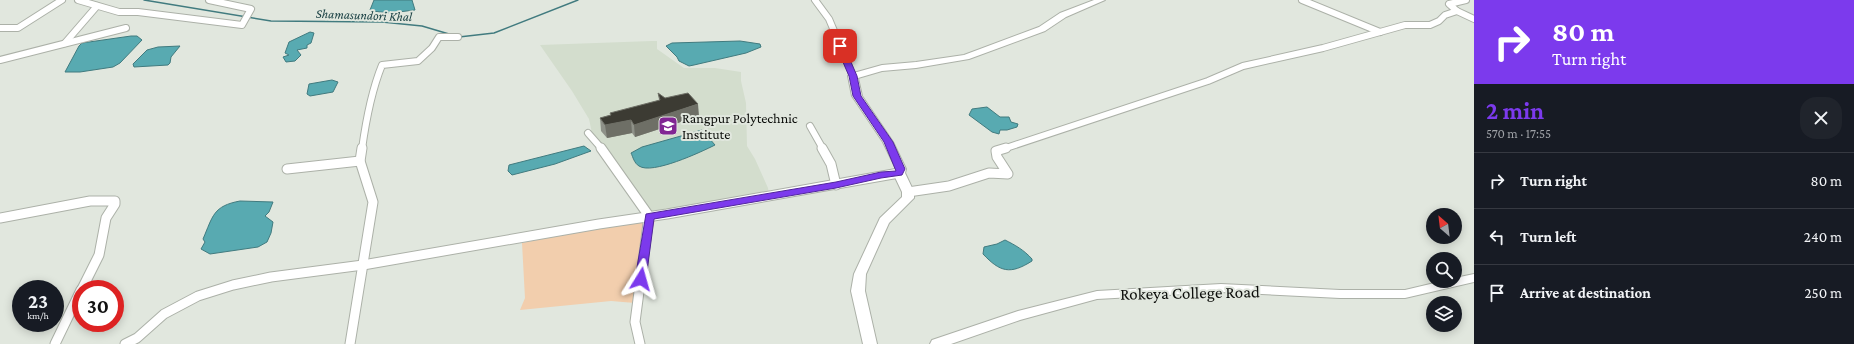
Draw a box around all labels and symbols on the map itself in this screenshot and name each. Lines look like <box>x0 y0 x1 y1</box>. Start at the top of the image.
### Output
water label: Shamasundori Khal <box>316 6 413 24</box>
pin <box>823 29 857 63</box>
place label: Rangpur Polytechnic Institute <box>682 110 798 142</box>
school or university icon: Rangpur Polytechnic Institute <box>657 115 679 137</box>
north arrow <box>1426 208 1462 244</box>
position arrow <box>620 258 662 300</box>
speed limit sign: 30 <box>72 280 124 332</box>
street label: Rokeya College Road <box>1120 282 1260 304</box>

